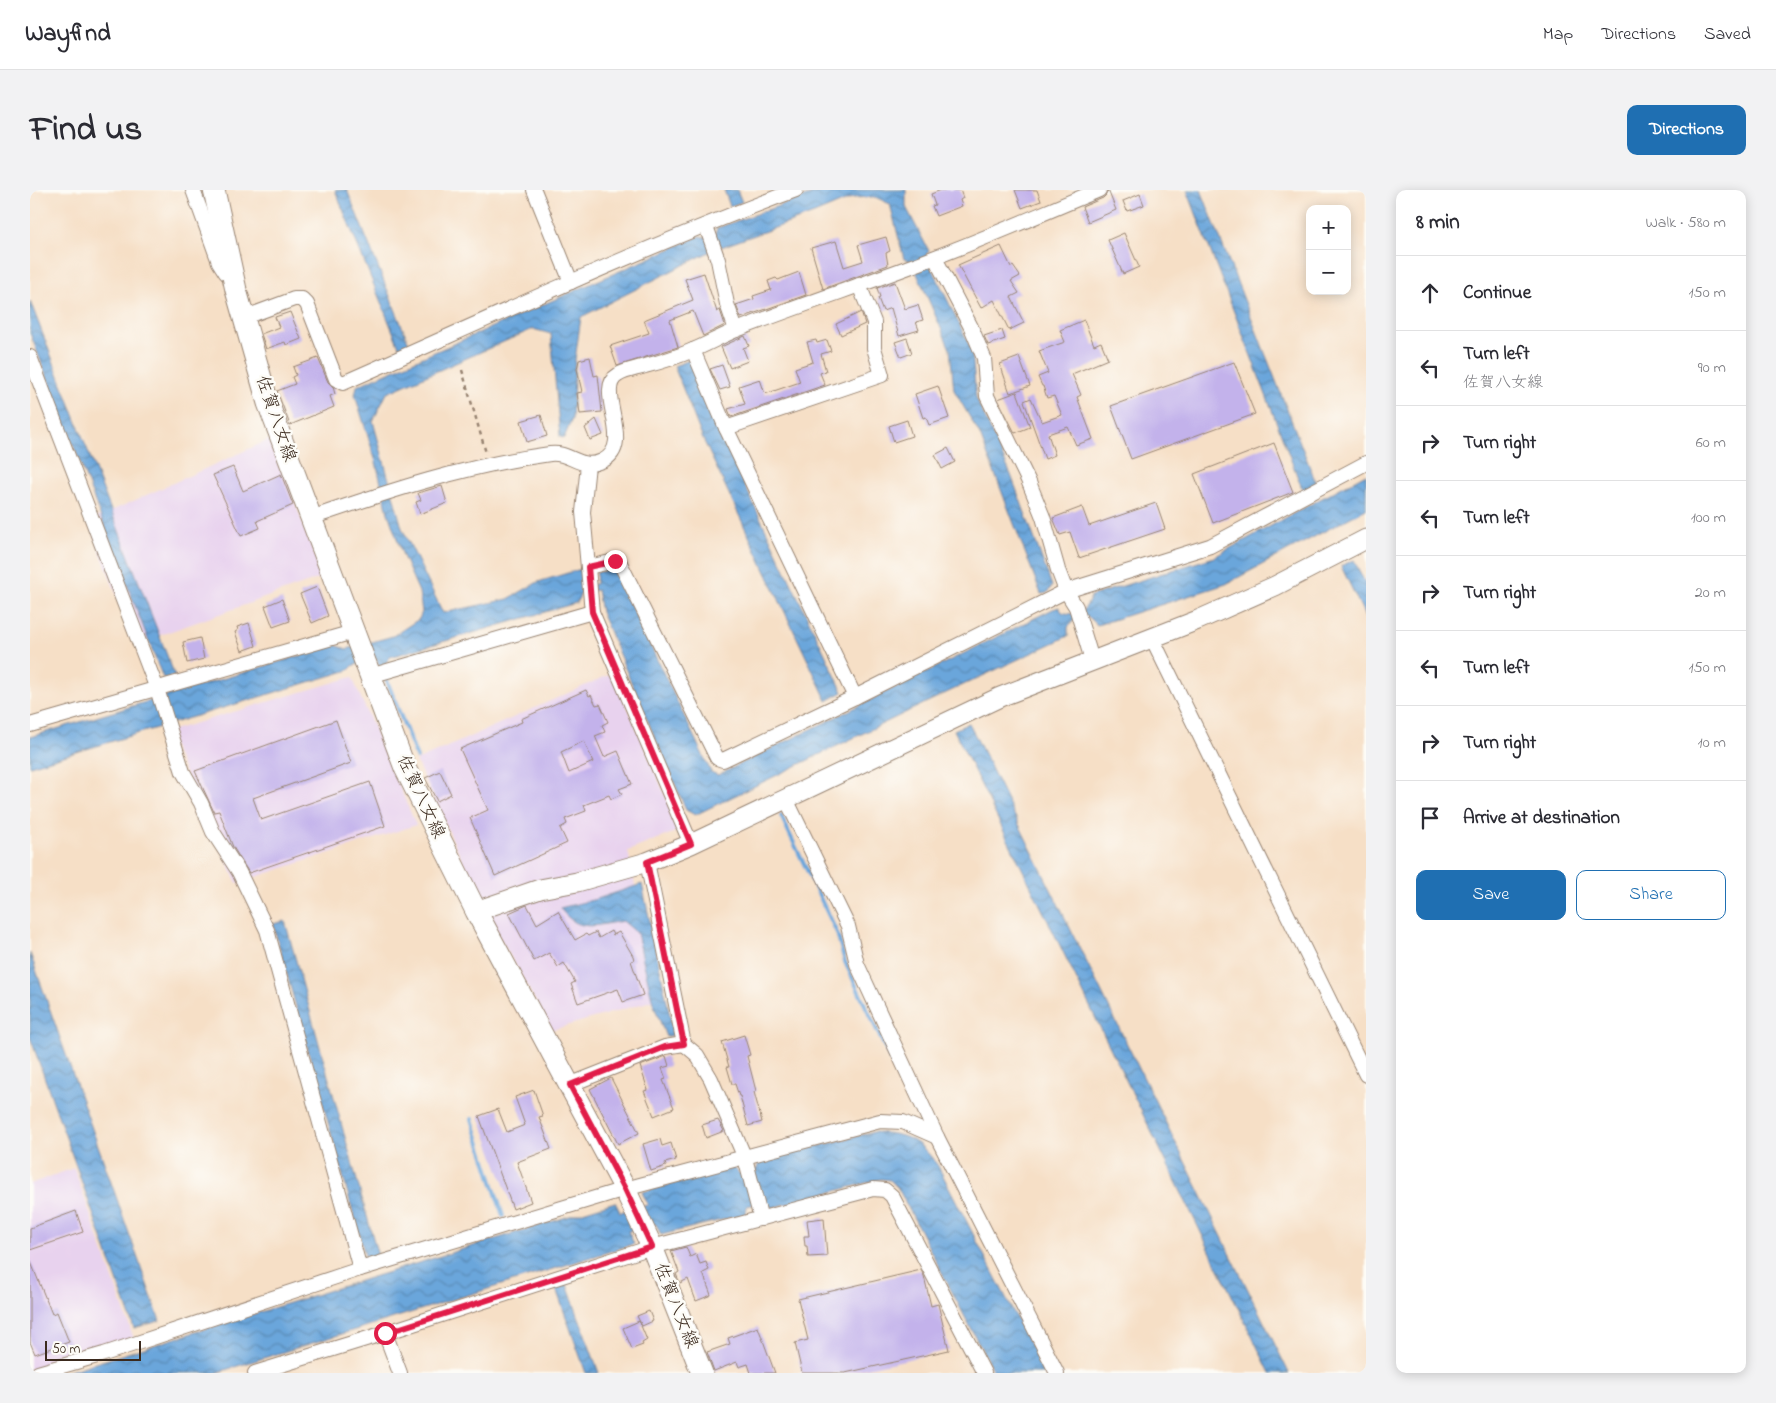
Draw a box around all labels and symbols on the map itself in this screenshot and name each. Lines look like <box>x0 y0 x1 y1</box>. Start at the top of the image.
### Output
street label: 佐賀八女線 <box>248 372 302 466</box>
route end <box>604 550 627 573</box>
street label: 佐賀八女線 <box>389 751 451 843</box>
street label: 佐賀八女線 <box>646 1259 704 1353</box>
route start <box>374 1322 397 1345</box>
scale bar <box>45 1338 141 1361</box>

